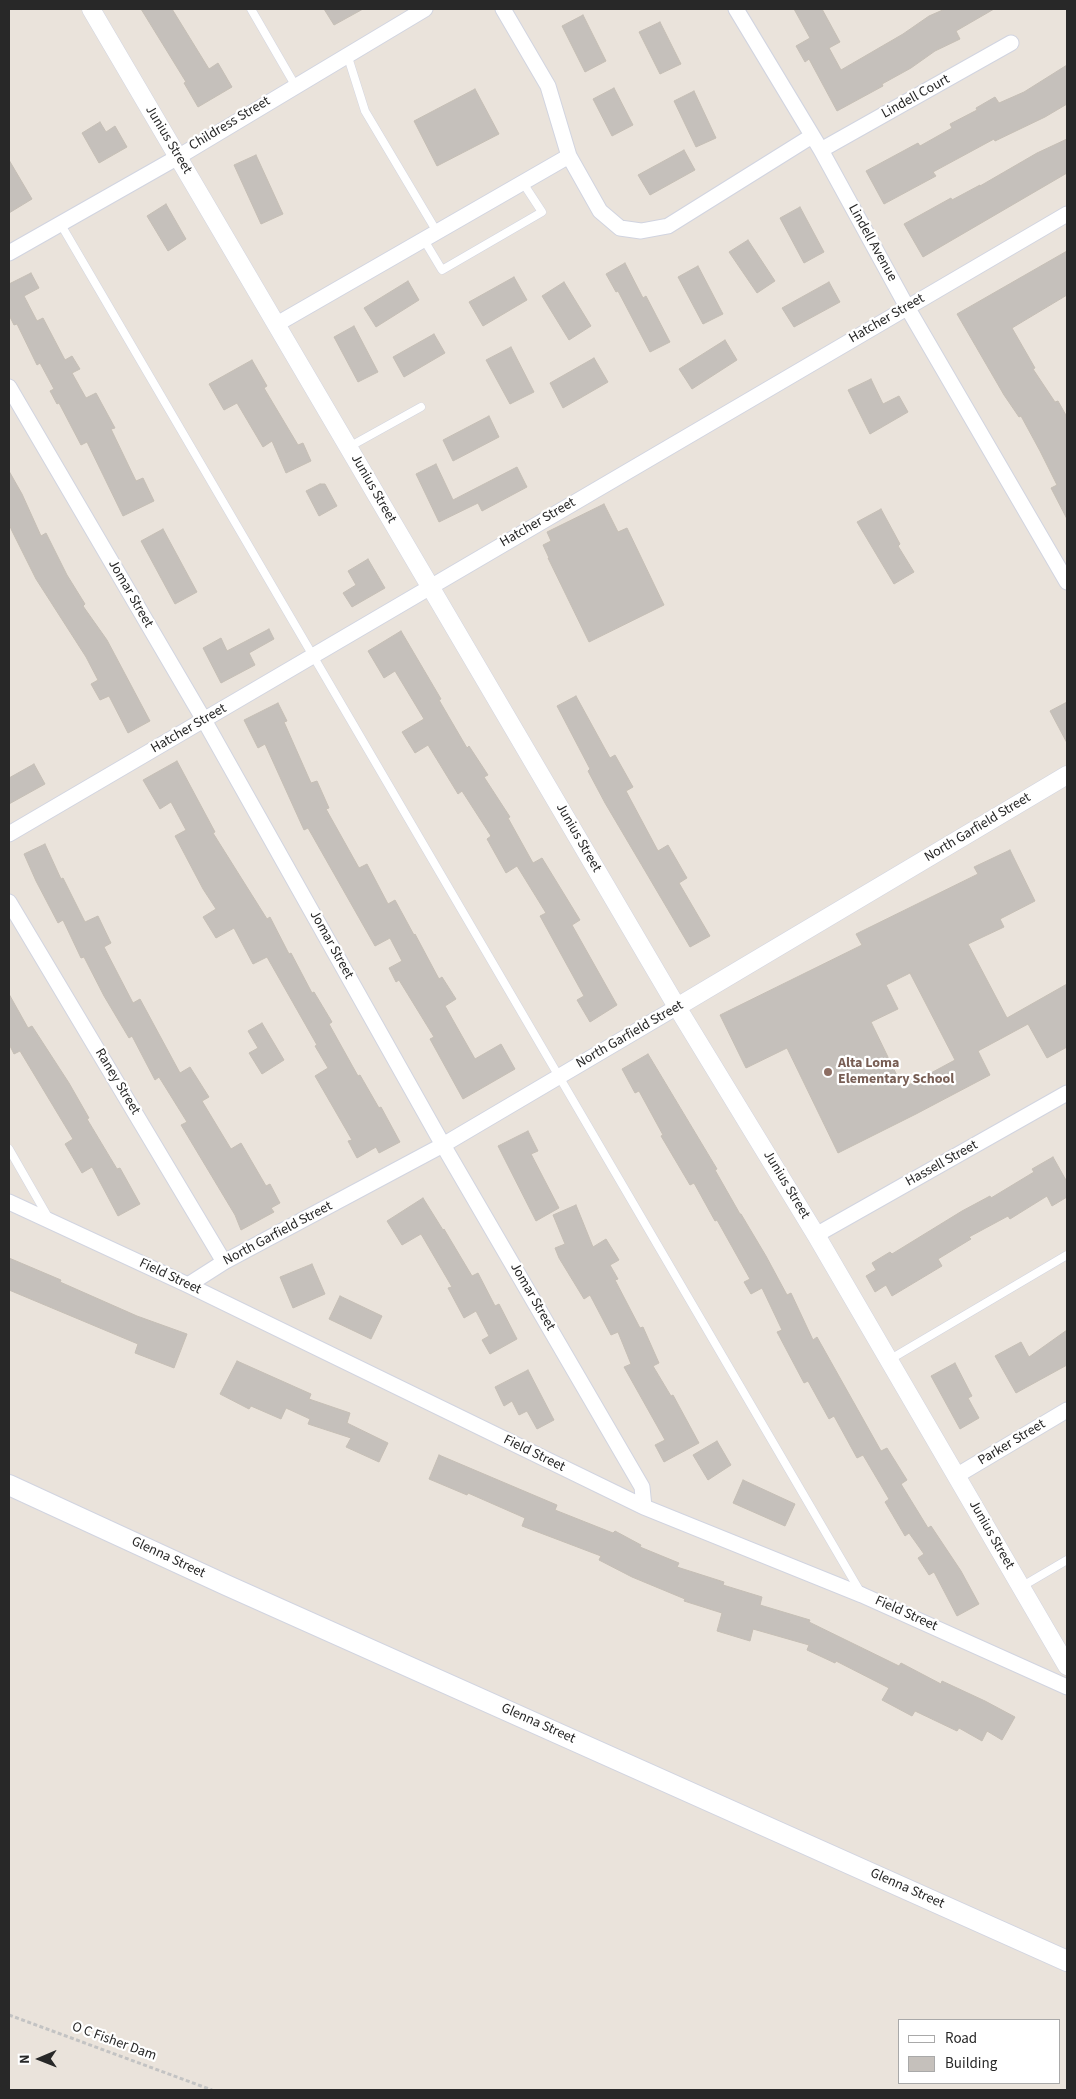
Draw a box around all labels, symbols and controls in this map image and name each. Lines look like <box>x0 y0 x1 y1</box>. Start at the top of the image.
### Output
street label: Lindell Court <box>879 71 953 123</box>
street label: Childress Street <box>186 93 274 155</box>
street label: Junius Street <box>141 103 195 177</box>
street label: Lindell Avenue <box>844 201 900 285</box>
street label: Hatcher Street <box>846 291 928 347</box>
street label: Junius Street <box>347 452 399 526</box>
street label: Hatcher Street <box>497 495 579 551</box>
street label: Jomar Street <box>104 557 156 631</box>
street label: Hatcher Street <box>148 701 230 757</box>
street label: North Garfield Street <box>922 790 1034 866</box>
street label: Junius Street <box>552 801 604 875</box>
street label: Jomar Street <box>305 908 357 982</box>
street label: North Garfield Street <box>573 998 687 1072</box>
street label: Raney Street <box>91 1046 143 1118</box>
place label: Alta Loma Elementary School <box>838 1056 954 1088</box>
marker: Alta Loma Elementary School <box>822 1066 834 1078</box>
street label: Hassell Street <box>903 1137 981 1191</box>
street label: Junius Street <box>759 1148 813 1222</box>
street label: North Garfield Street <box>221 1198 335 1270</box>
street label: Field Street <box>136 1255 204 1299</box>
street label: Jomar Street <box>506 1260 558 1334</box>
street label: Parker Street <box>975 1416 1049 1470</box>
street label: Field Street <box>500 1432 568 1476</box>
street label: Junius Street <box>965 1498 1017 1572</box>
street label: Glenna Street <box>128 1534 208 1582</box>
street label: Field Street <box>872 1593 940 1635</box>
street label: Glenna Street <box>498 1700 578 1748</box>
street label: Glenna Street <box>867 1865 947 1913</box>
street label: O C Fisher Dam <box>69 2019 159 2065</box>
legend <box>898 2019 1061 2084</box>
text: Road <box>945 2028 977 2049</box>
north arrow <box>15 2034 65 2084</box>
text: Building <box>945 2053 997 2074</box>
text: N <box>15 2054 35 2064</box>

